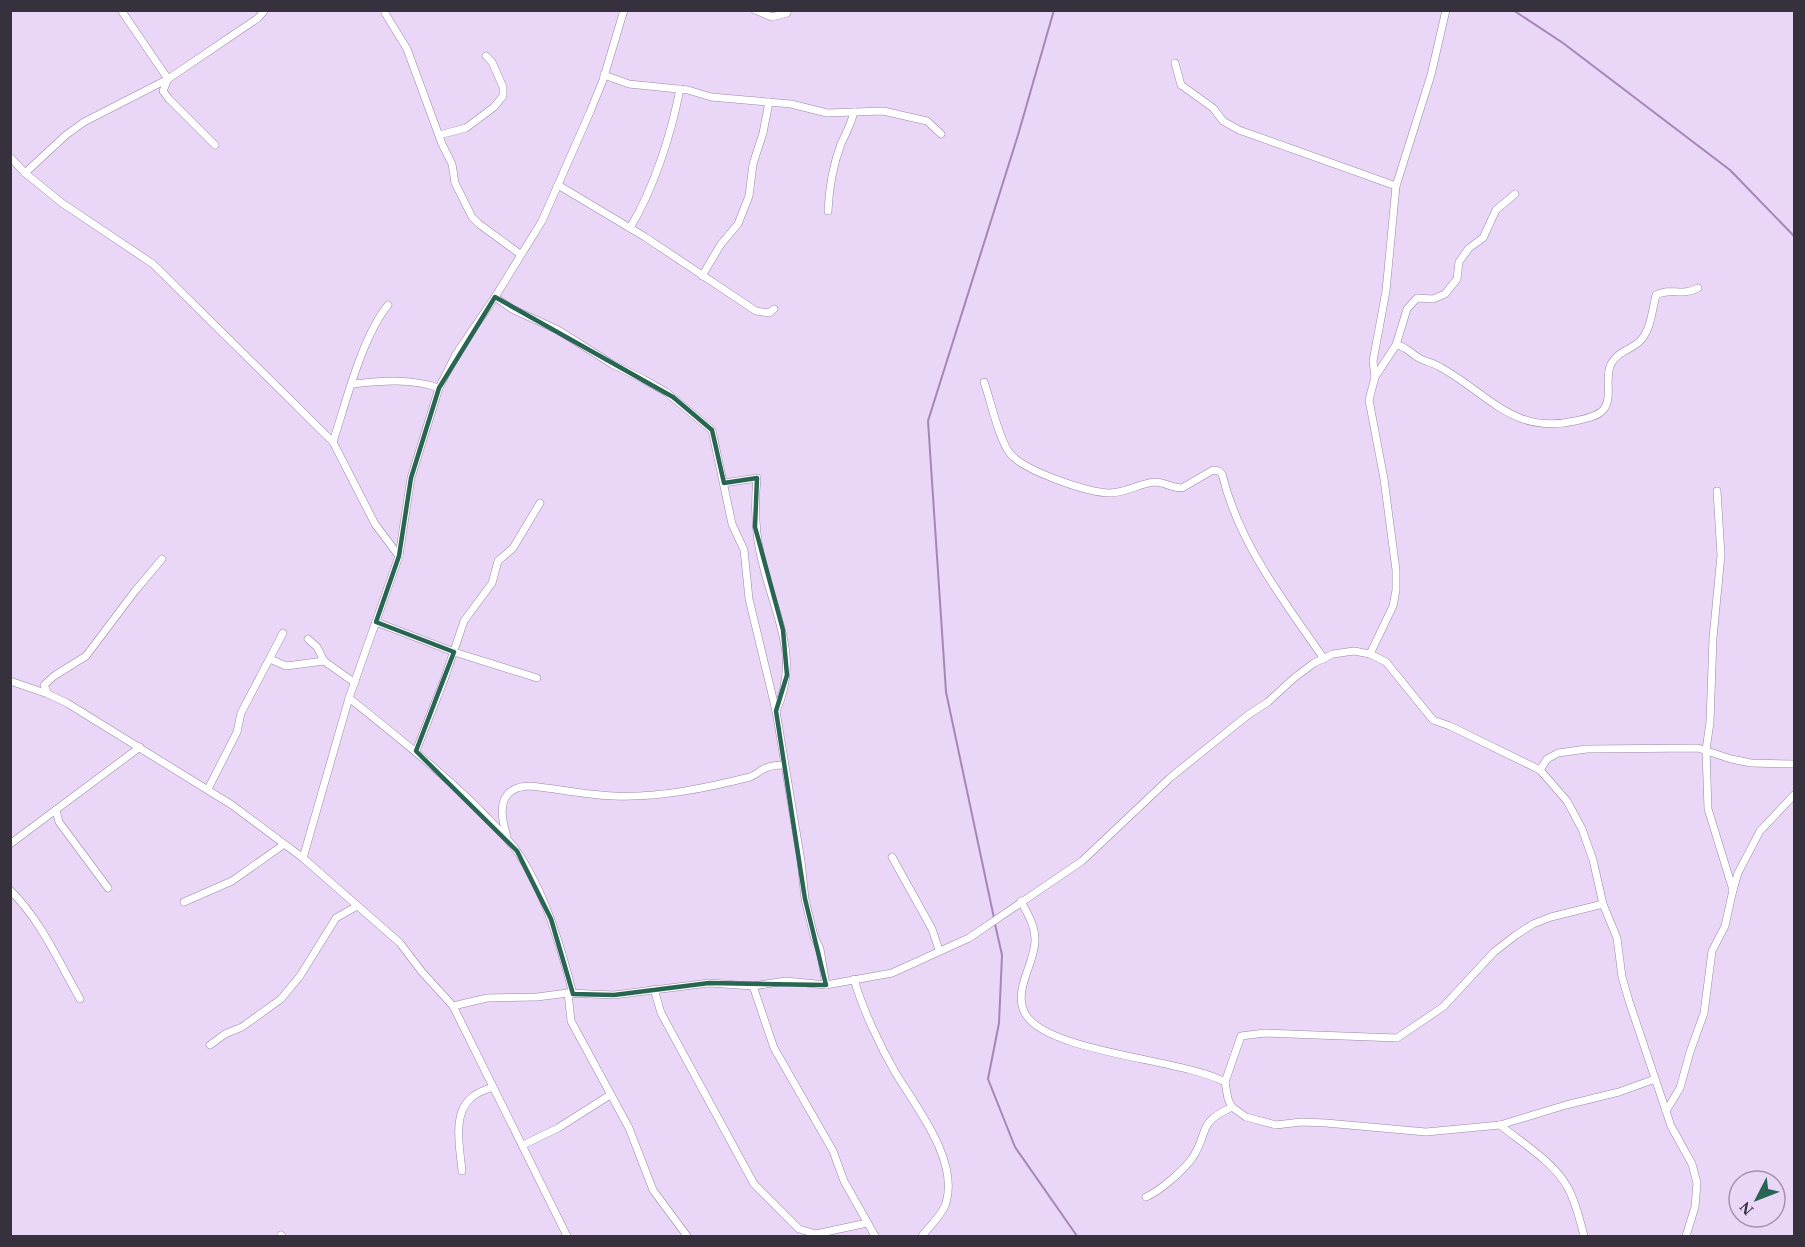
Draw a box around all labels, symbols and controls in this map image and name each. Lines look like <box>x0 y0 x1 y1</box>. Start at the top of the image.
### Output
north arrow <box>1727 1169 1787 1229</box>
text: N <box>1736 1198 1756 1219</box>

